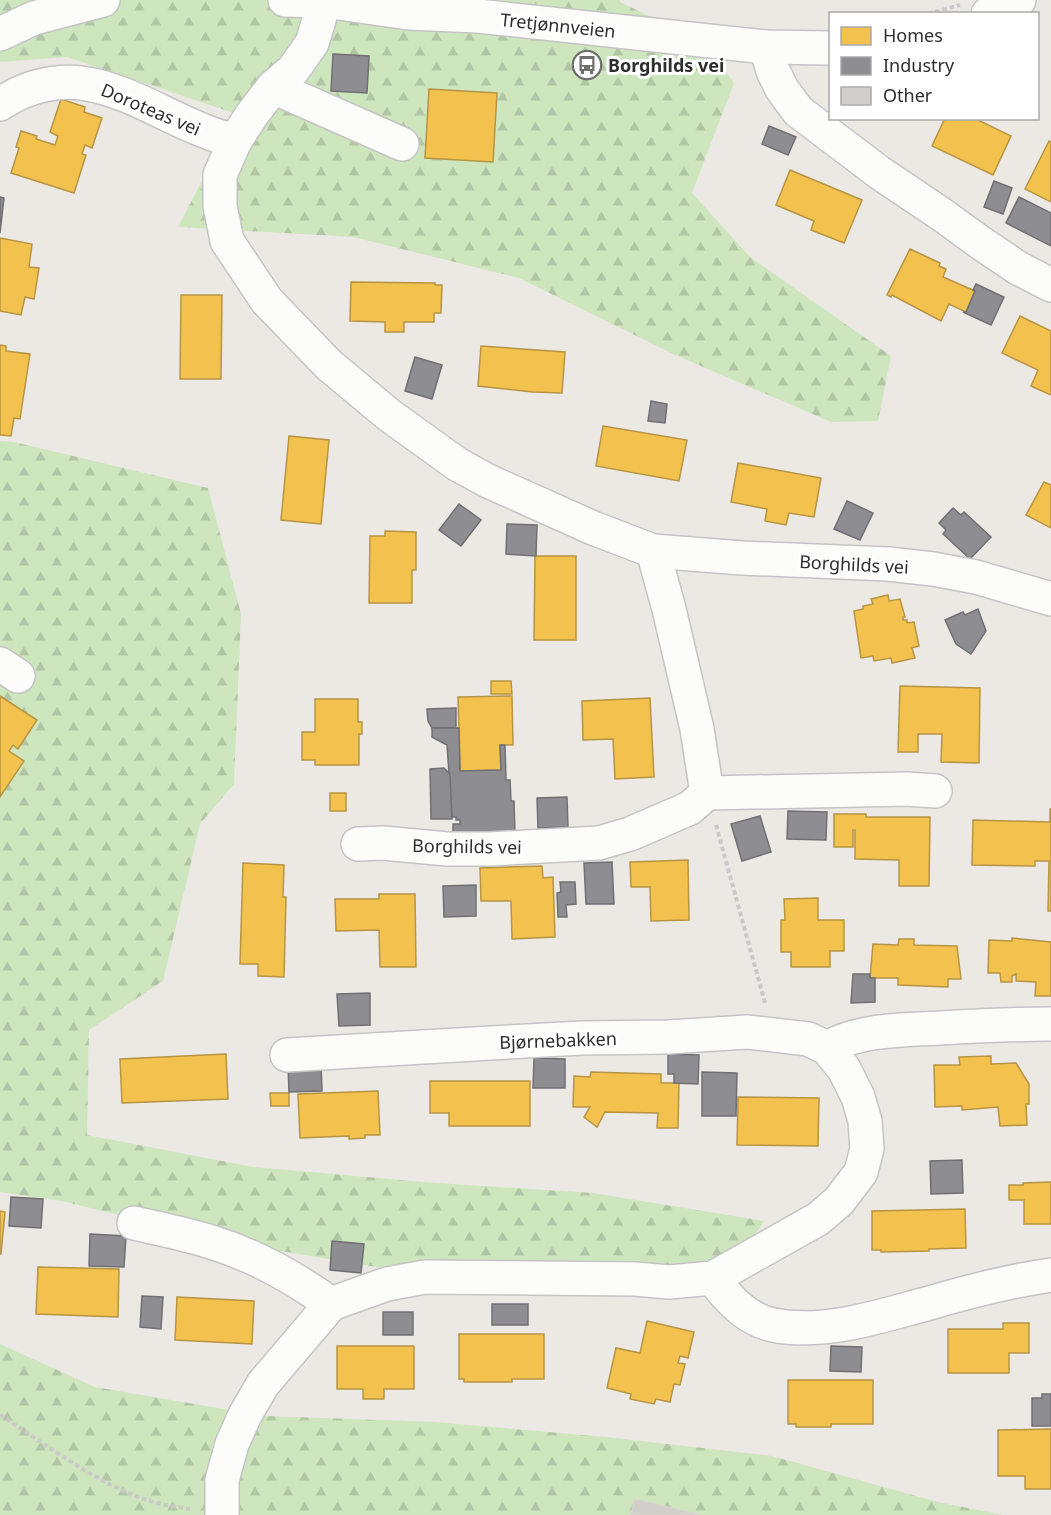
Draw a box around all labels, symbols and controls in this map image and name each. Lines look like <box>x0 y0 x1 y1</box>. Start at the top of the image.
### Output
street label: Tretjønnveien <box>499 7 617 43</box>
legend <box>829 12 1039 120</box>
text: Homes <box>883 23 943 47</box>
bus stop icon: Borghilds vei <box>571 49 603 81</box>
place label: Borghilds vei <box>608 53 724 77</box>
text: Industry <box>883 53 955 77</box>
street label: Doroteas vei <box>98 77 204 141</box>
text: Other <box>883 83 933 107</box>
street label: Borghilds vei <box>799 549 909 579</box>
street label: Borghilds vei <box>412 833 522 859</box>
street label: Bjørnebakken <box>499 1026 617 1054</box>

